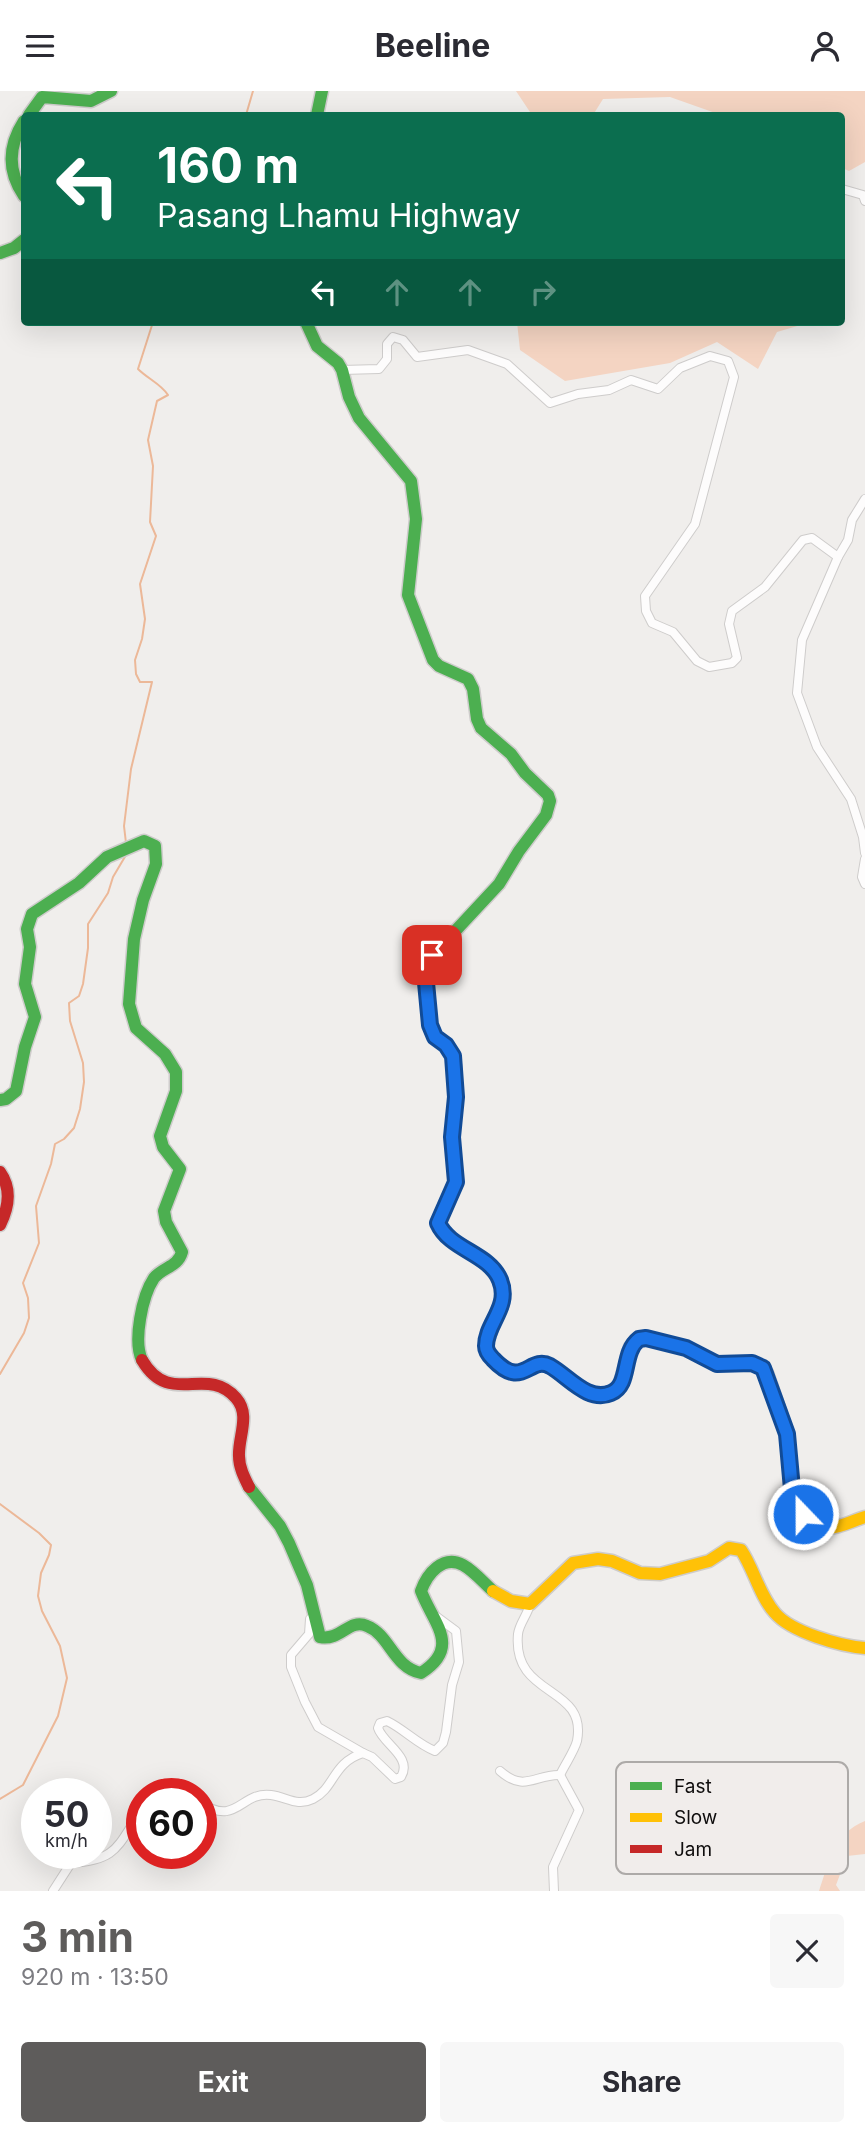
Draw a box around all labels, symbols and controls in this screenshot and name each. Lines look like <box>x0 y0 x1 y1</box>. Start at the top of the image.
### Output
text: Beeline <box>375 26 490 65</box>
icon: menu <box>21 27 59 65</box>
icon: person <box>806 27 844 65</box>
text: 160 m <box>157 136 299 195</box>
icon: left <box>42 140 133 231</box>
text: Pasang Lhamu Highway <box>157 196 520 235</box>
icon: left <box>305 273 343 311</box>
icon: ahead <box>378 273 416 311</box>
icon: ahead <box>451 273 489 311</box>
icon: right <box>524 273 562 311</box>
pin <box>402 925 462 985</box>
icon: arrive <box>413 936 451 974</box>
position arrow <box>766 1477 840 1551</box>
legend <box>616 1762 848 1874</box>
text: Fast <box>674 1775 712 1798</box>
speed limit sign: 60 <box>126 1778 217 1869</box>
text: 50 <box>44 1793 89 1835</box>
text: Slow <box>674 1806 717 1829</box>
text: km/h <box>45 1830 88 1851</box>
text: Jam <box>674 1838 712 1861</box>
text: 3 min <box>21 1911 134 1962</box>
button: close <box>770 1914 844 1988</box>
text: 920 m · 13:50 <box>21 1963 169 1991</box>
button: Exit <box>21 2042 426 2122</box>
button: Share <box>440 2042 844 2122</box>

